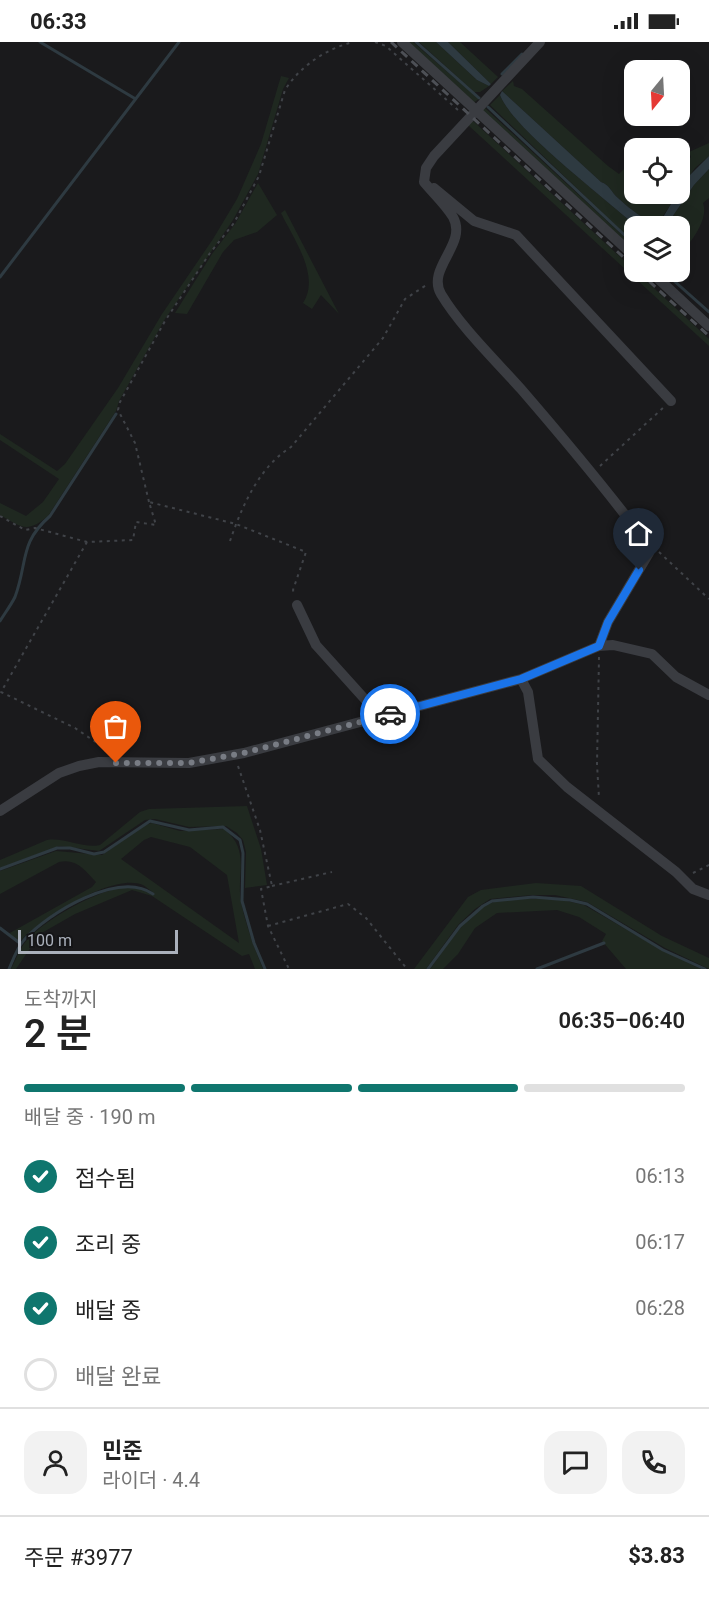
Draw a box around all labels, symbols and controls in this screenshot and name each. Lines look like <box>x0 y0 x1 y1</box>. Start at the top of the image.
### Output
text: 06:33 <box>30 9 87 34</box>
north arrow <box>624 60 690 126</box>
map controls <box>624 60 690 282</box>
button: locate <box>624 138 690 204</box>
button: layers <box>624 216 690 282</box>
pin <box>613 508 664 570</box>
icon: home <box>622 517 655 550</box>
courier <box>360 684 420 744</box>
icon: car <box>374 698 407 731</box>
pin <box>90 701 141 763</box>
icon: bag <box>99 710 132 743</box>
scale bar <box>18 927 178 954</box>
text: 100 m <box>27 931 72 950</box>
text: 도착까지 <box>24 987 98 1011</box>
text: 06:35–06:40 <box>558 1008 685 1033</box>
text: 2 분 <box>24 1011 92 1057</box>
text: 배달 중 · 190 m <box>24 1105 156 1129</box>
icon: check <box>24 1160 57 1193</box>
text: 06:13 <box>635 1164 685 1188</box>
text: 접수됨 <box>75 1166 136 1191</box>
icon: check <box>24 1226 57 1259</box>
text: 06:17 <box>635 1230 685 1254</box>
text: 조리 중 <box>75 1232 141 1257</box>
icon: check <box>24 1292 57 1325</box>
text: 06:28 <box>635 1296 685 1320</box>
text: 배달 중 <box>75 1298 141 1323</box>
text: 배달 완료 <box>75 1364 161 1389</box>
button: person <box>24 1431 87 1494</box>
button: chat <box>544 1431 607 1494</box>
button: phone <box>622 1431 685 1494</box>
text: 민준 <box>102 1438 142 1463</box>
text: 라이더 · 4.4 <box>102 1468 200 1492</box>
text: $3.83 <box>628 1543 685 1568</box>
text: 주문 #3977 <box>24 1545 133 1570</box>

